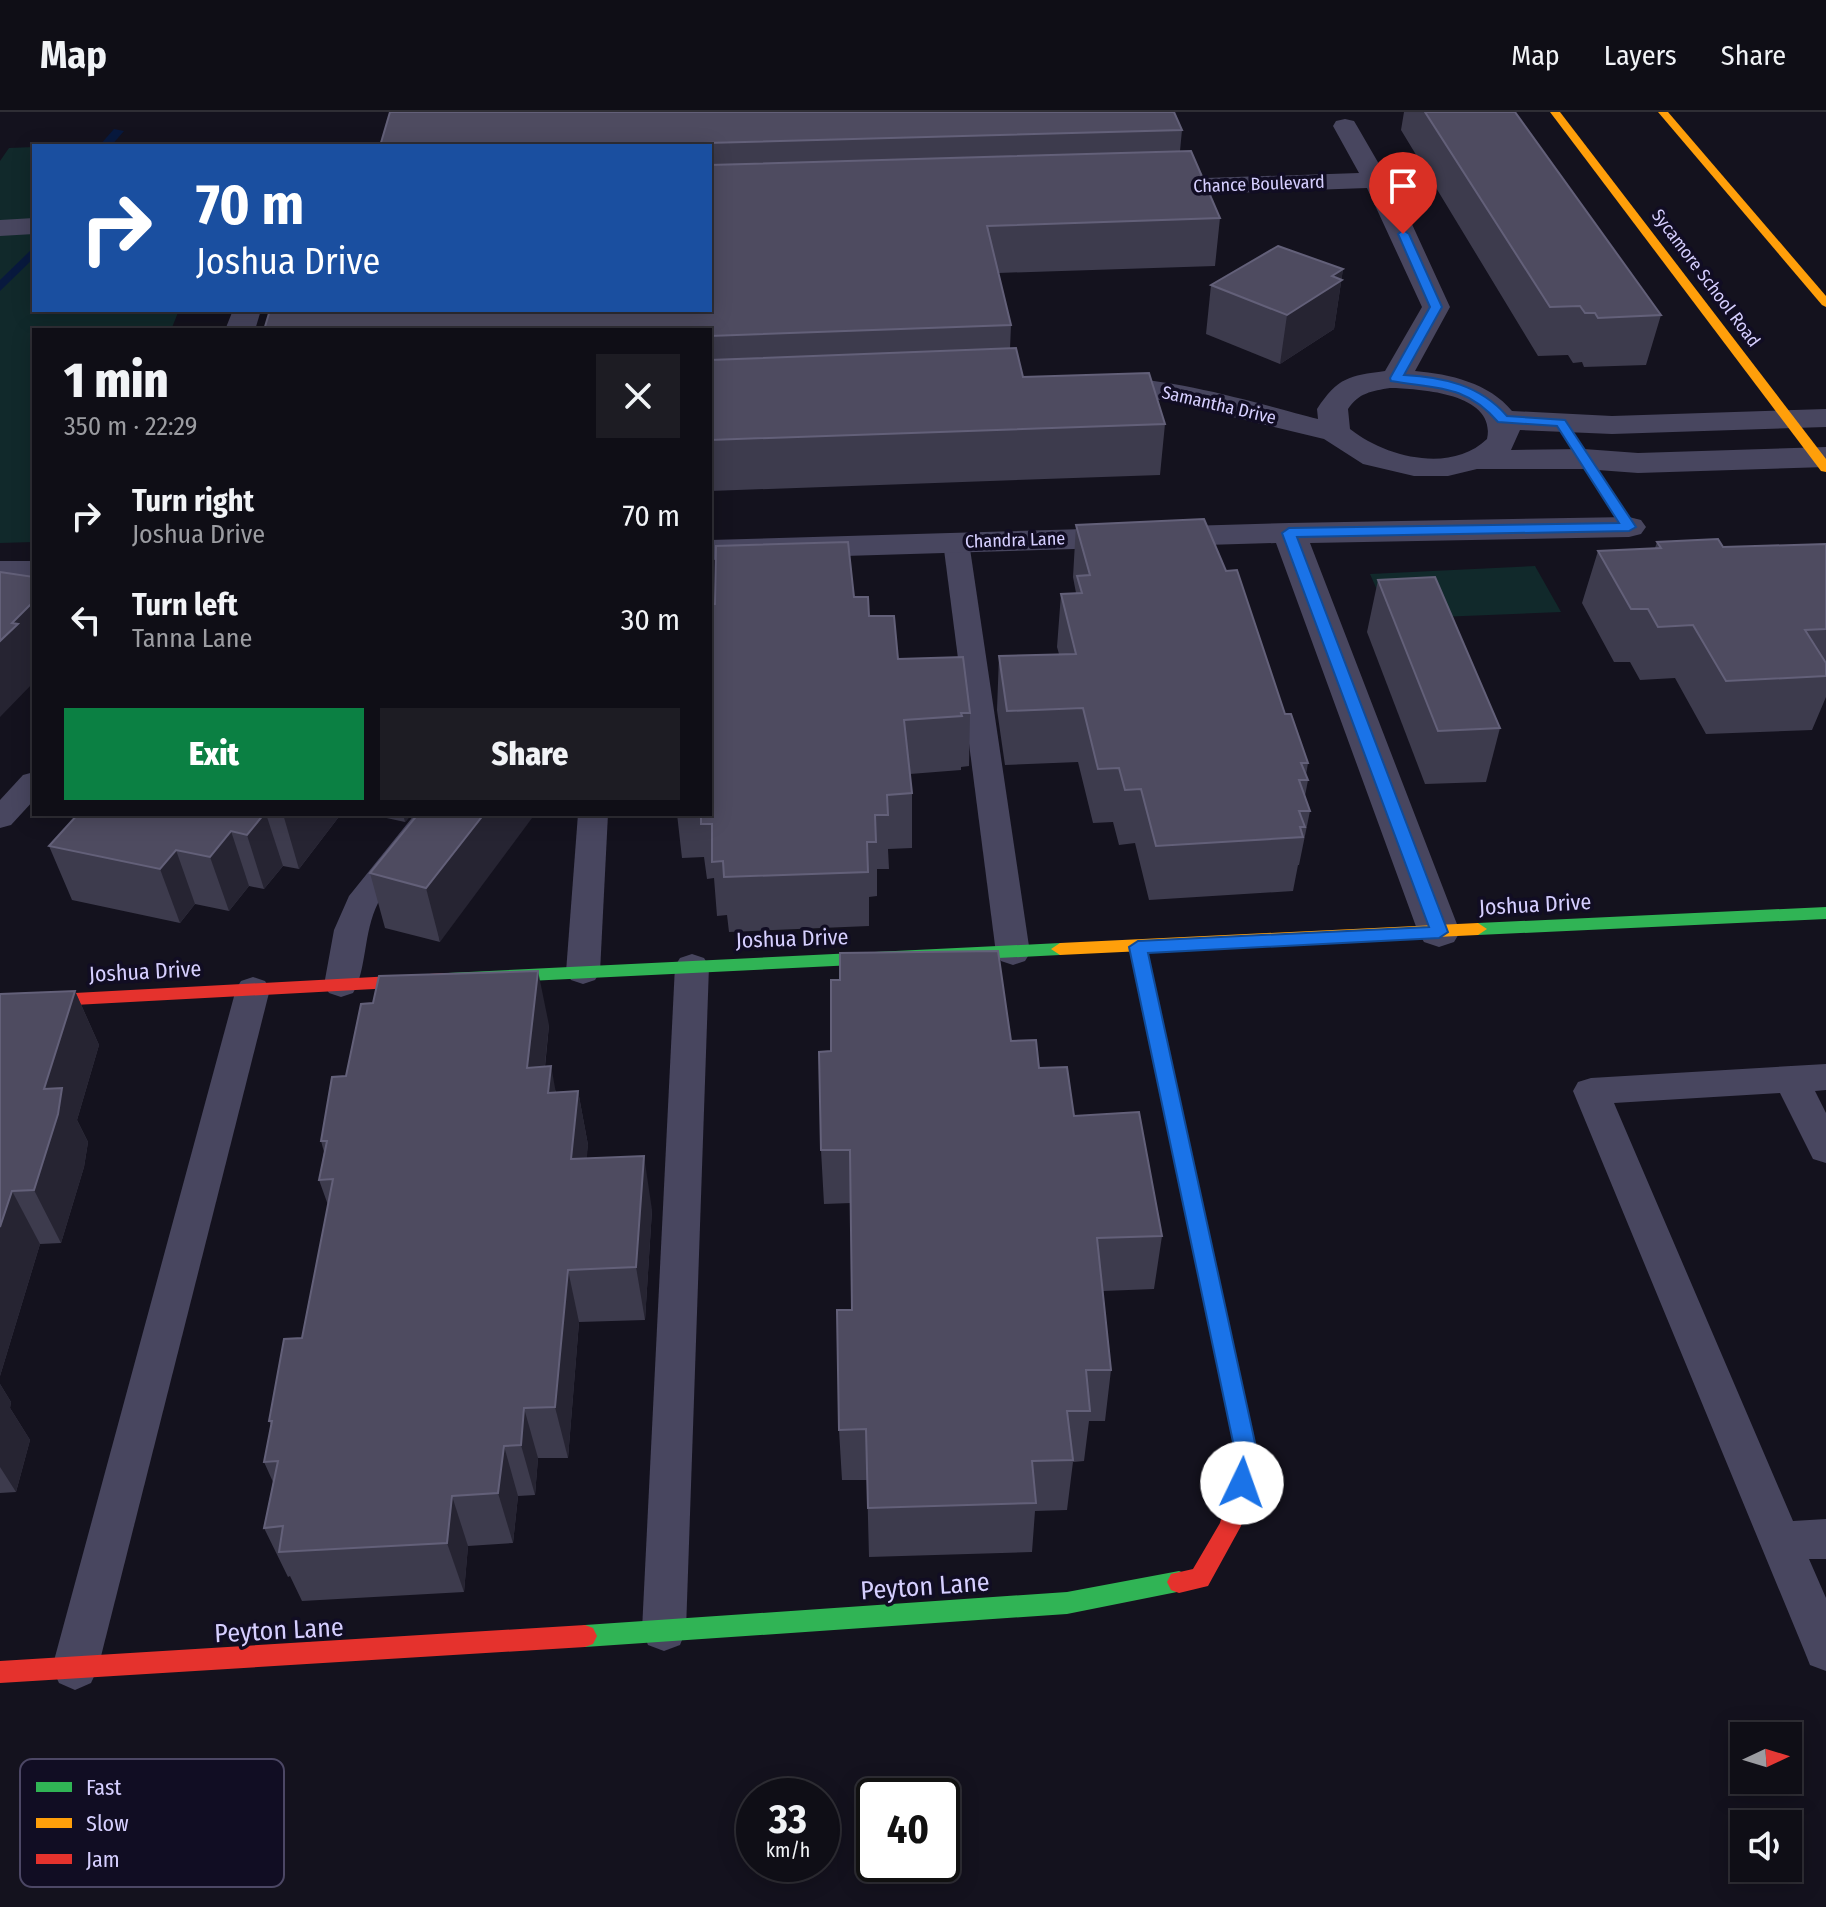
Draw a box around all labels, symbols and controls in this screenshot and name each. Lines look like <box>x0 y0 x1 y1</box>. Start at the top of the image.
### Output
text: Map <box>40 32 107 78</box>
text: Map <box>1511 39 1560 72</box>
text: Layers <box>1604 39 1677 72</box>
text: Share <box>1721 39 1786 72</box>
pin <box>1369 152 1437 234</box>
icon: arrive <box>1381 164 1425 208</box>
street label: Chance Boulevard <box>1193 171 1325 197</box>
text: 70 m <box>196 172 304 239</box>
icon: right <box>64 176 168 280</box>
street label: Sycamore School Road <box>1647 205 1765 351</box>
text: Joshua Drive <box>196 240 380 284</box>
text: 1 min <box>64 352 168 410</box>
button: close <box>596 354 680 438</box>
street label: Samantha Drive <box>1160 381 1278 429</box>
text: 350 m · 22:29 <box>64 411 197 442</box>
text: Turn right <box>132 483 254 519</box>
icon: right <box>64 494 108 538</box>
text: 70 m <box>622 498 680 534</box>
text: Joshua Drive <box>132 519 265 550</box>
street label: Chandra Lane <box>965 527 1066 553</box>
text: Turn left <box>132 587 238 623</box>
icon: left <box>64 598 108 642</box>
text: 30 m <box>621 602 680 638</box>
text: Tanna Lane <box>132 623 252 654</box>
button: Exit <box>64 708 364 800</box>
button: Share <box>380 708 680 800</box>
street label: Joshua Drive <box>1478 888 1592 921</box>
street label: Joshua Drive <box>735 923 849 954</box>
street label: Joshua Drive <box>88 955 202 988</box>
position arrow <box>1200 1441 1284 1525</box>
street label: Peyton Lane <box>859 1567 991 1606</box>
street label: Peyton Lane <box>214 1612 344 1649</box>
north arrow <box>1730 1722 1802 1794</box>
map controls <box>1730 1722 1802 1882</box>
legend <box>20 1759 284 1887</box>
text: Fast <box>86 1774 122 1801</box>
speed limit sign: 40 <box>856 1778 960 1882</box>
text: 33 <box>769 1796 807 1844</box>
text: Slow <box>86 1810 129 1837</box>
button: sound <box>1730 1810 1802 1882</box>
text: km/h <box>766 1838 810 1862</box>
text: Jam <box>86 1846 120 1873</box>

